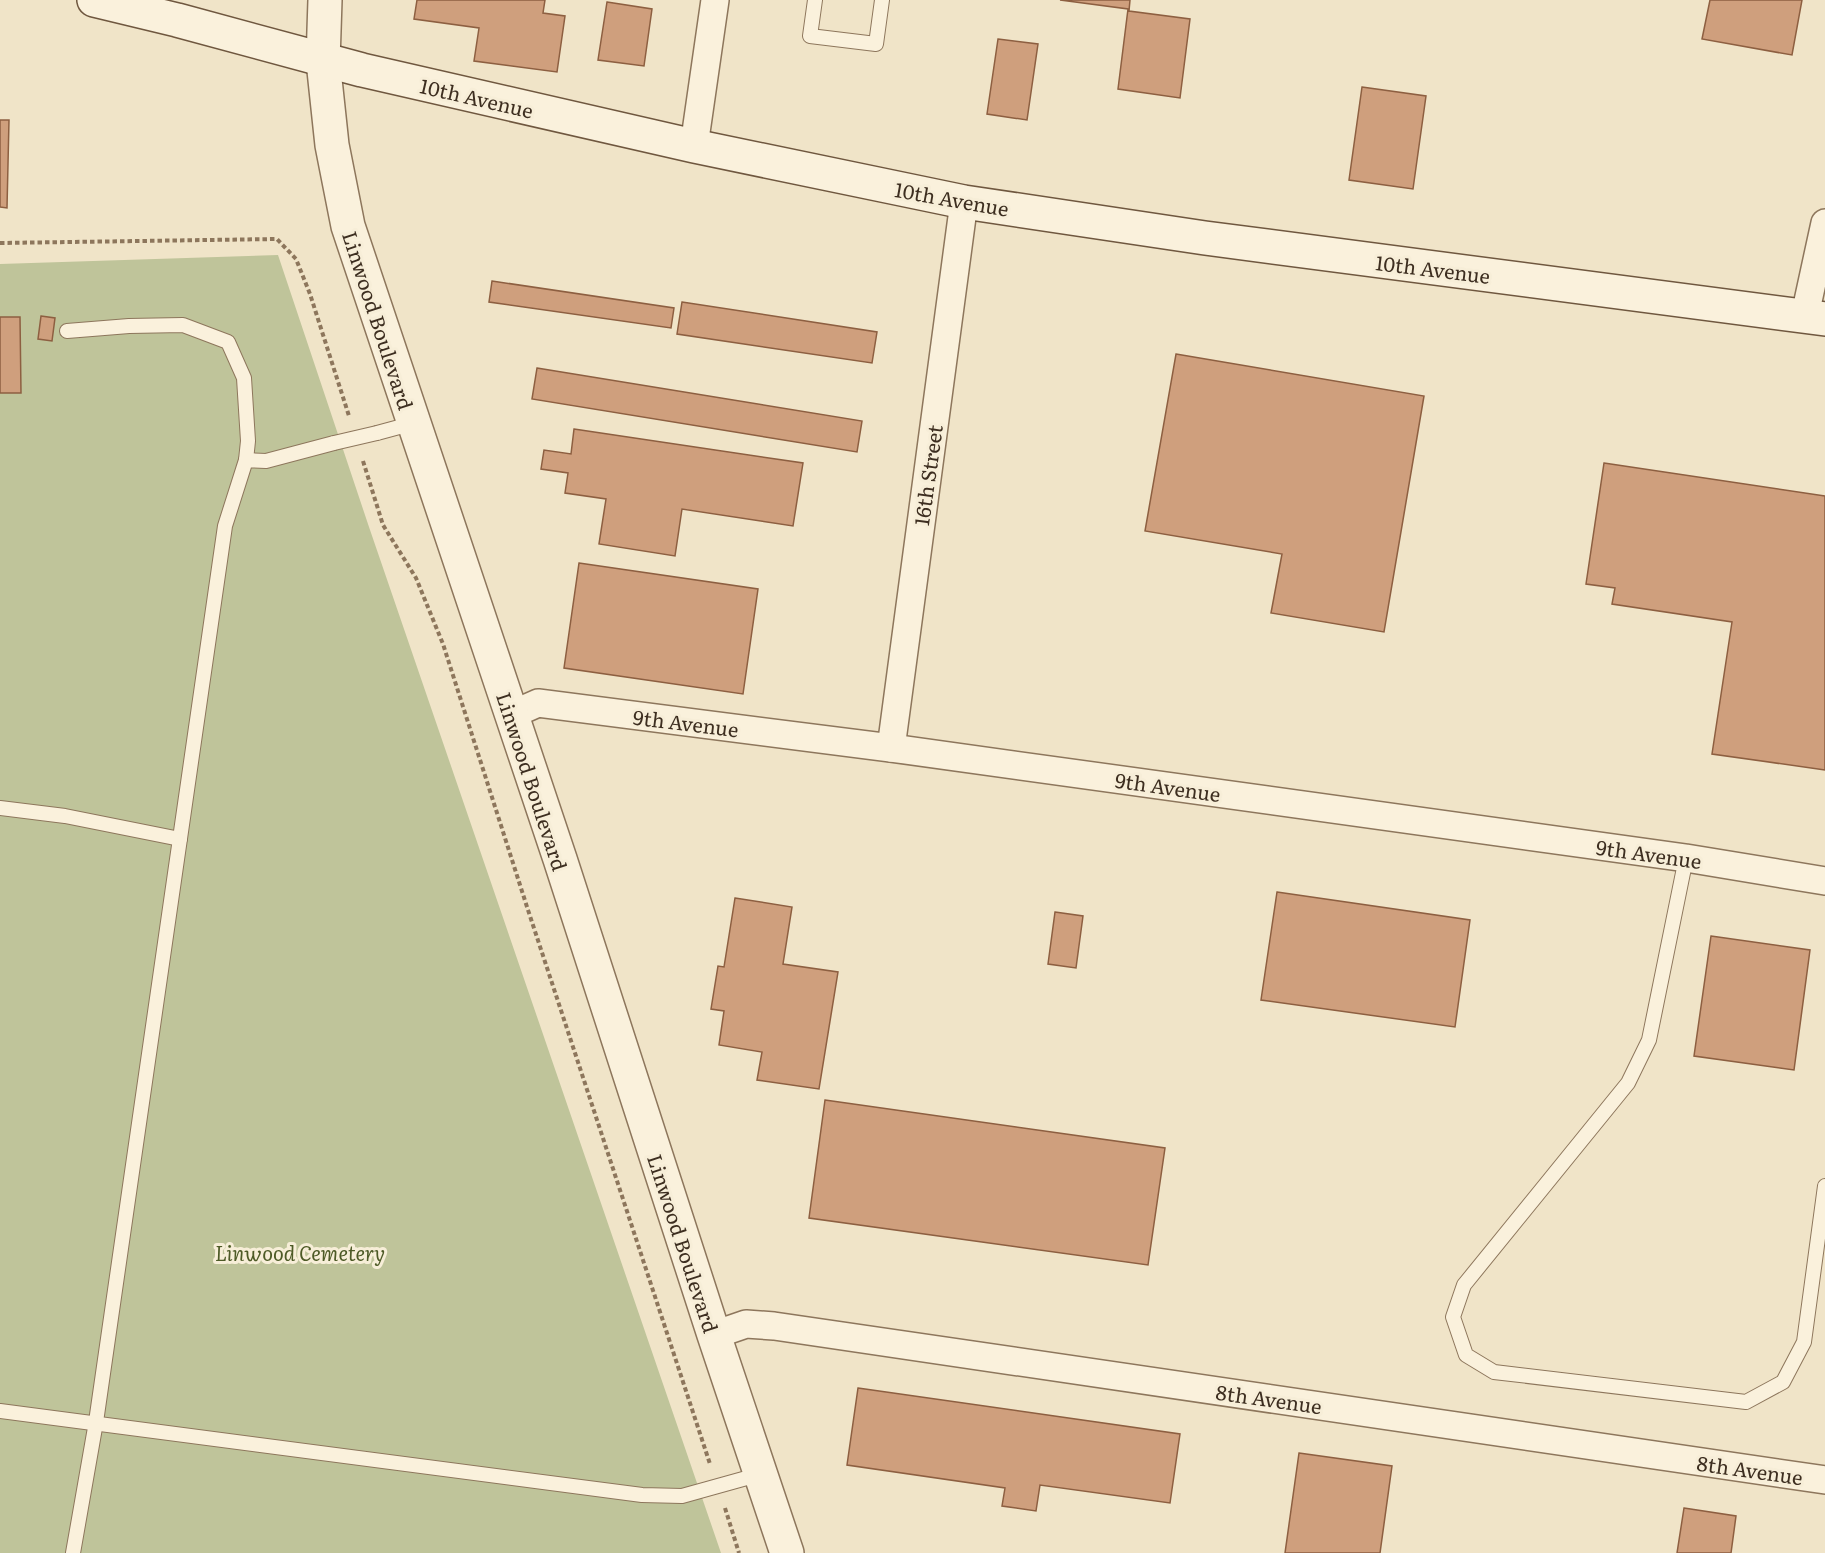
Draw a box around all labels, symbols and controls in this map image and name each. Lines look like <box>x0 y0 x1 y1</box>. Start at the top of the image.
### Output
street label: 10th Avenue <box>417 69 537 125</box>
street label: 10th Avenue <box>893 173 1011 223</box>
street label: Linwood Boulevard <box>336 227 422 413</box>
street label: 10th Avenue <box>1374 246 1492 290</box>
street label: 16th Street <box>905 423 949 527</box>
street label: Linwood Boulevard <box>490 688 576 874</box>
street label: 9th Avenue <box>632 701 740 743</box>
street label: 9th Avenue <box>1113 764 1223 808</box>
street label: 9th Avenue <box>1594 831 1704 875</box>
street label: Linwood Boulevard <box>641 1150 727 1336</box>
park label: Linwood Cemetery <box>215 1237 385 1267</box>
street label: 8th Avenue <box>1214 1376 1324 1420</box>
street label: 8th Avenue <box>1695 1447 1805 1491</box>

